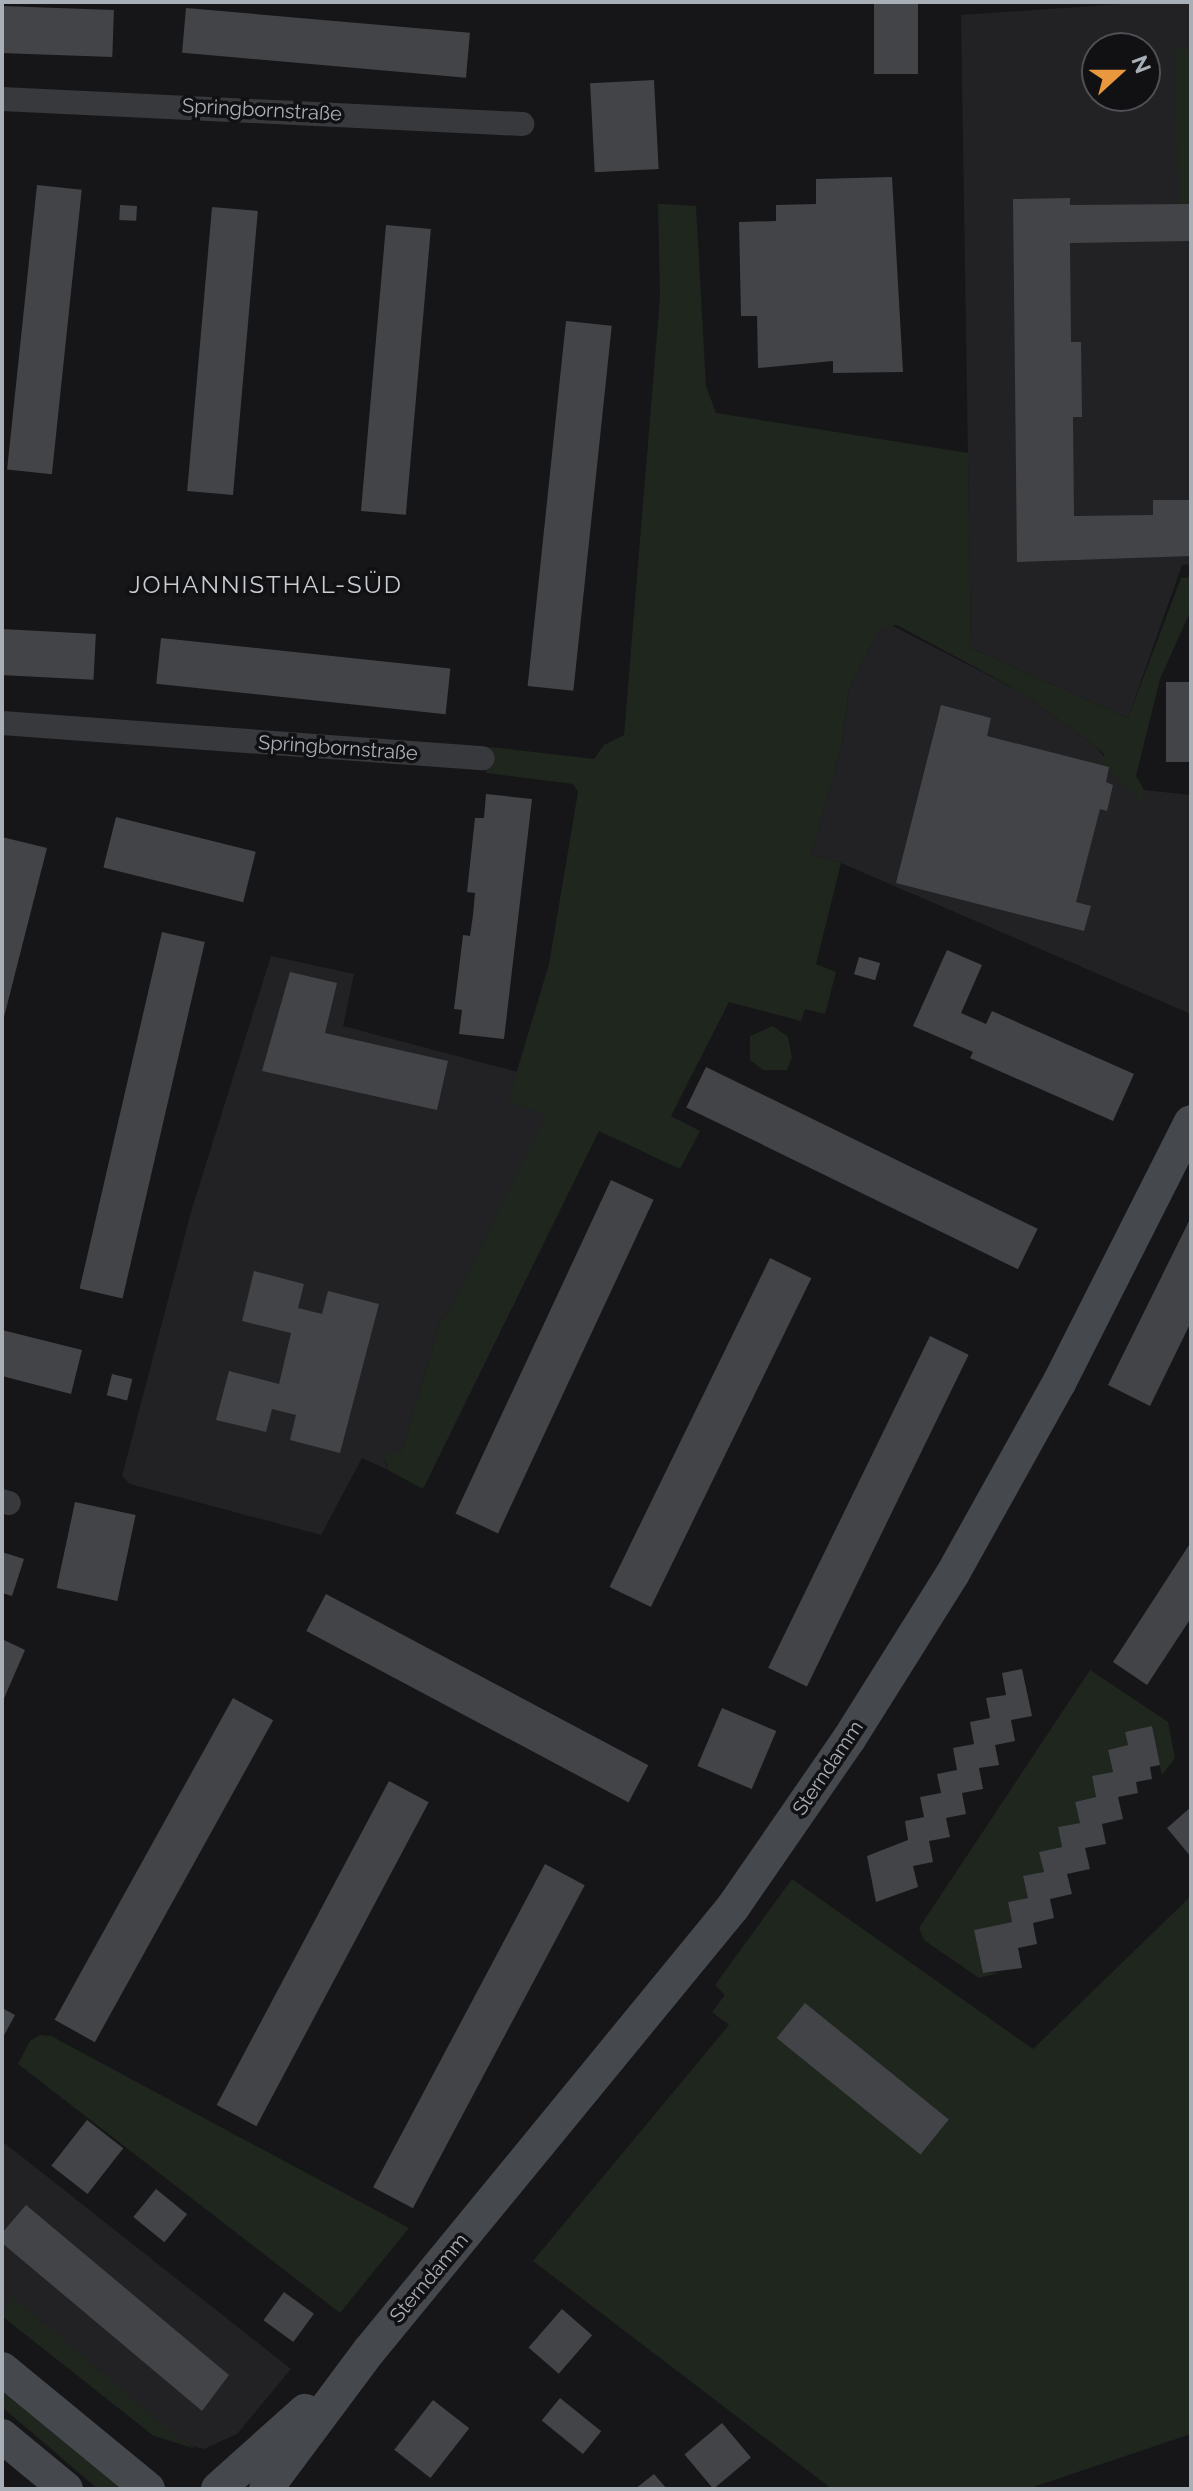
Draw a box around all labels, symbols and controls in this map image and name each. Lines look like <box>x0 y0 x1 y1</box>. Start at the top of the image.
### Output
north arrow <box>1081 32 1161 112</box>
text: N <box>1126 52 1157 77</box>
street label: Springbornstraße <box>182 94 342 126</box>
district label: JOHANNISTHAL-SÜD <box>129 571 403 599</box>
street label: Springbornstraße <box>257 730 419 766</box>
street label: Sterndamm <box>788 1716 868 1820</box>
street label: Sterndamm <box>385 2229 473 2327</box>

